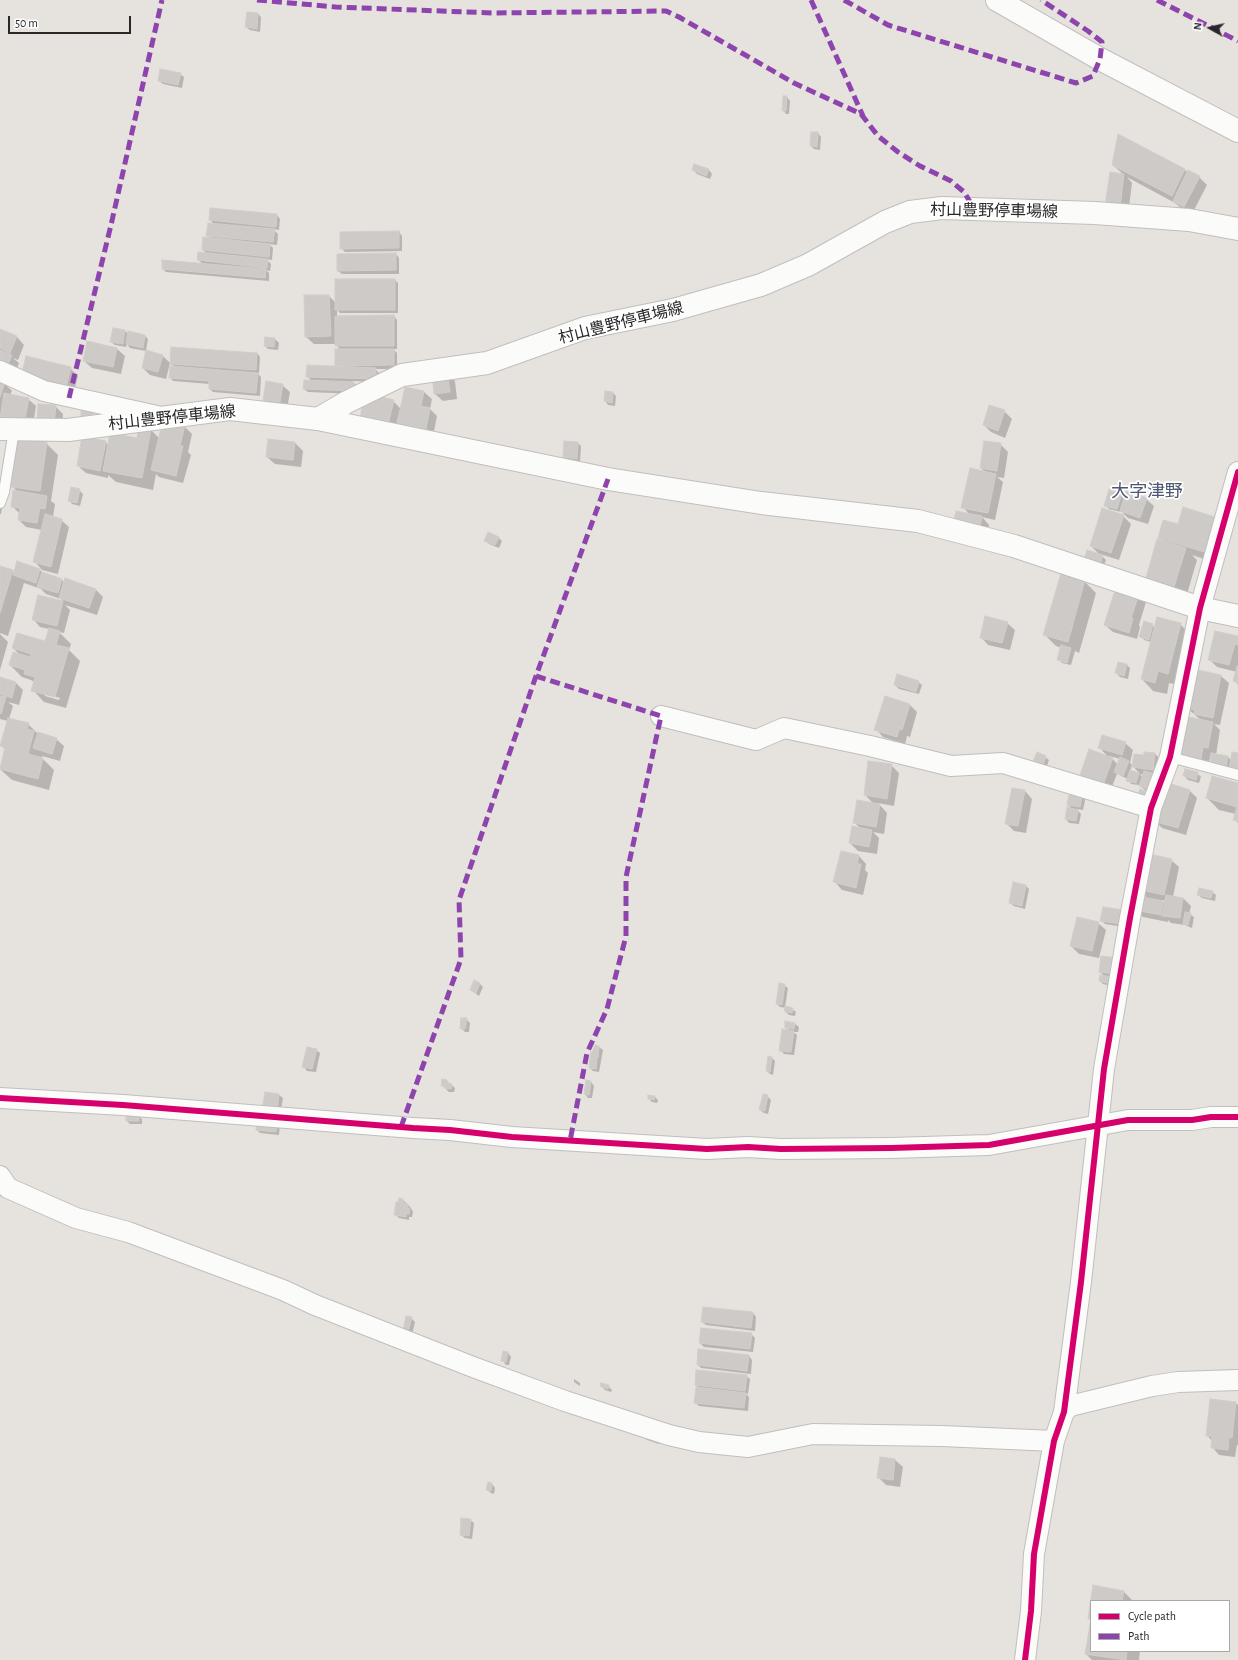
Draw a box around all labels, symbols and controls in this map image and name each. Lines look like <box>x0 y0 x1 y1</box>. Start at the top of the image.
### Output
scale bar <box>10 8 133 34</box>
north arrow <box>1190 8 1230 48</box>
text: 50 m <box>15 17 38 29</box>
text: N <box>1192 22 1204 31</box>
street label: 村山豊野停車場線 <box>930 200 1058 222</box>
street label: 村山豊野停車場線 <box>557 298 685 348</box>
street label: 村山豊野停車場線 <box>107 402 237 434</box>
district label: 大字津野 <box>1111 481 1183 503</box>
legend <box>1090 1600 1230 1652</box>
text: Cycle path <box>1128 1610 1176 1622</box>
text: Path <box>1128 1630 1150 1642</box>

